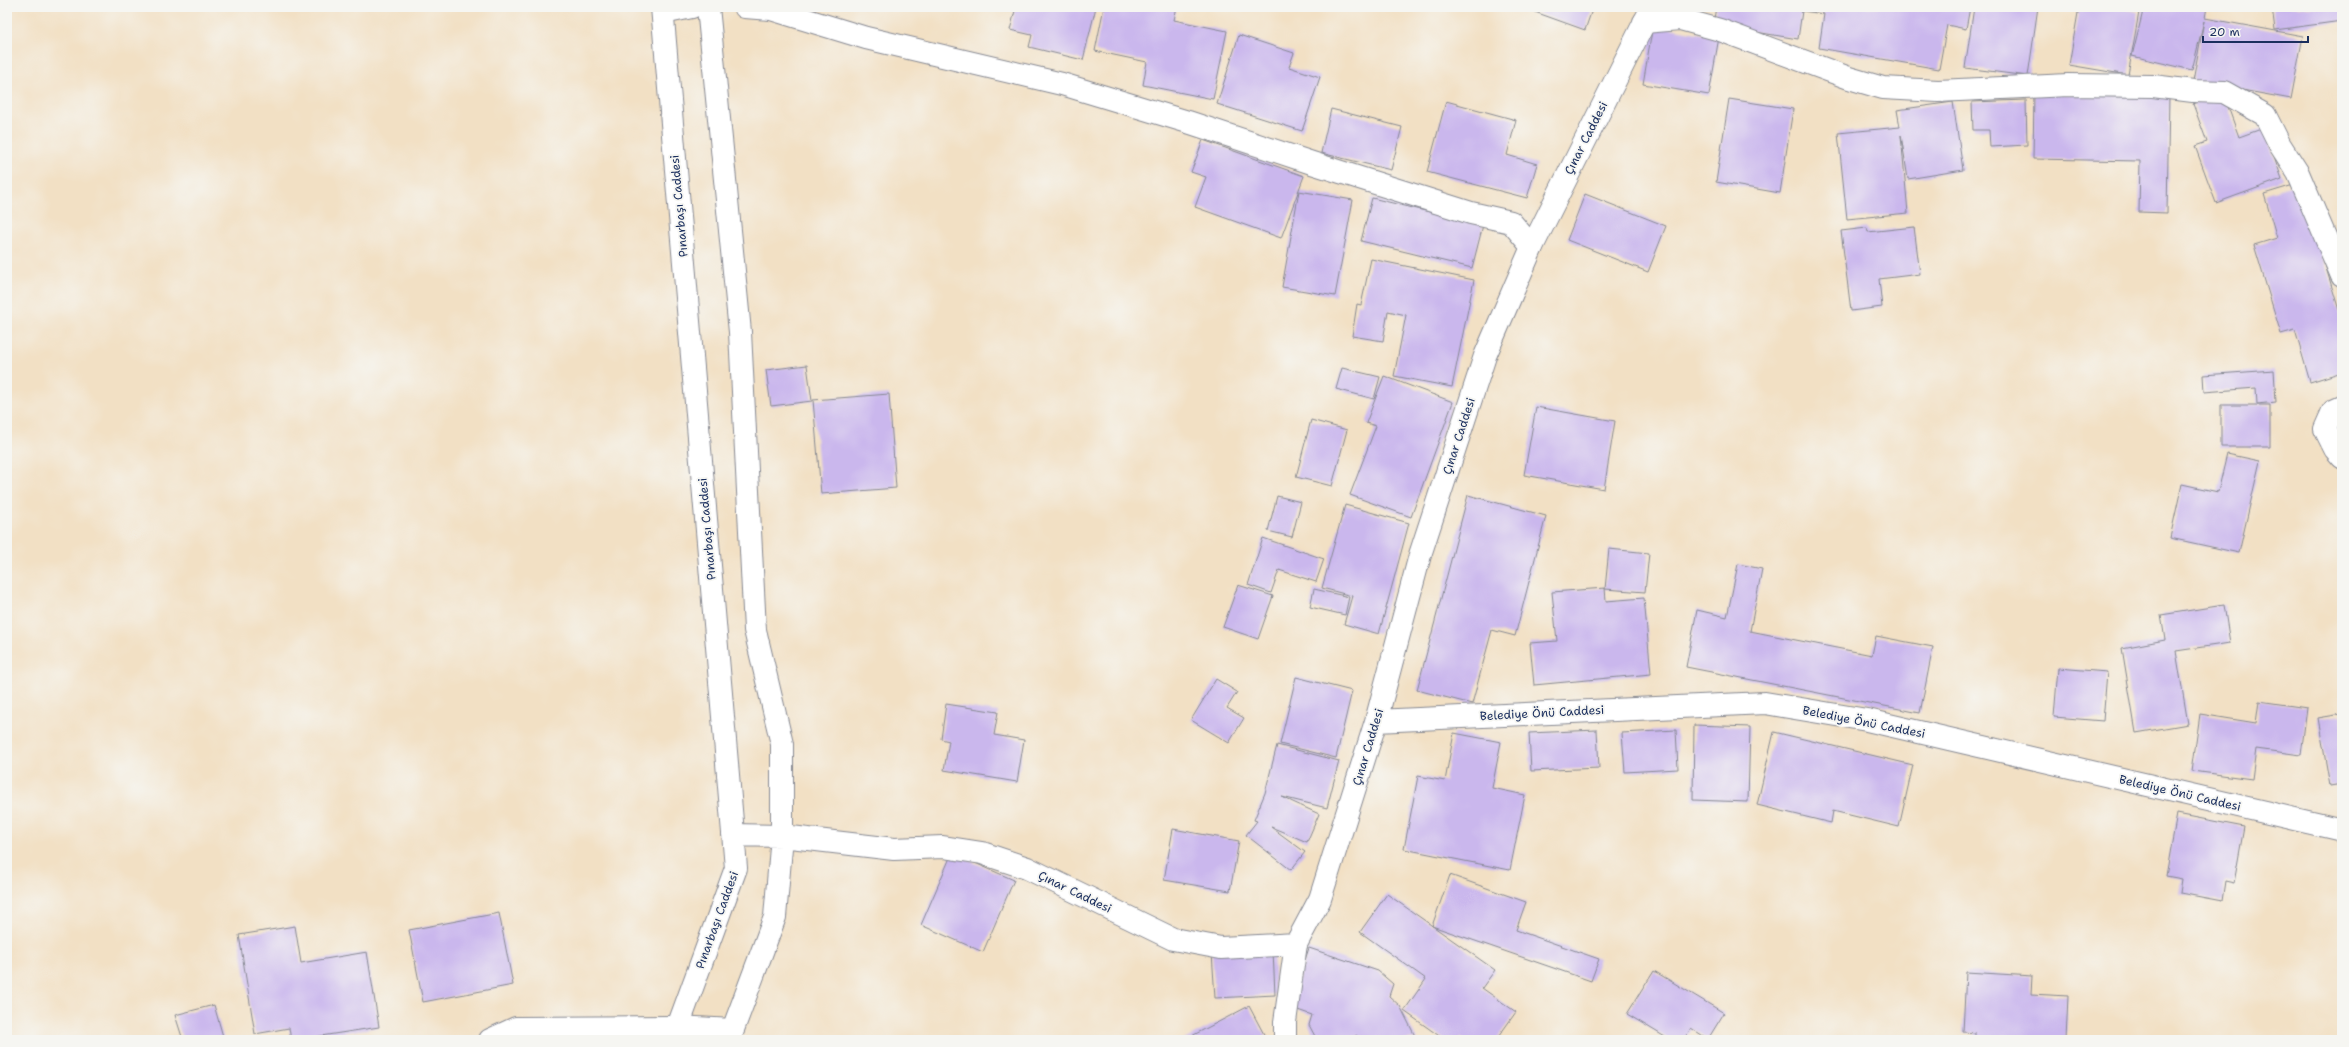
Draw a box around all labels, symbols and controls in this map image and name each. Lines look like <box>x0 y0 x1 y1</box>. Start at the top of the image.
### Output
scale bar <box>2203 18 2308 44</box>
text: 20 m <box>2209 24 2240 40</box>
street label: Çınar Caddesi <box>1561 99 1611 177</box>
street label: Pınarbaşı Caddesi <box>667 154 691 258</box>
street label: Çınar Caddesi <box>1439 396 1479 476</box>
street label: Pınarbaşı Caddesi <box>695 477 719 581</box>
street label: Belediye Önü Caddesi <box>1479 702 1605 724</box>
street label: Belediye Önü Caddesi <box>1801 702 1927 742</box>
street label: Çınar Caddesi <box>1349 706 1387 788</box>
street label: Belediye Önü Caddesi <box>2118 771 2242 815</box>
street label: Çınar Caddesi <box>1036 867 1114 917</box>
street label: Pınarbaşı Caddesi <box>692 869 742 971</box>

